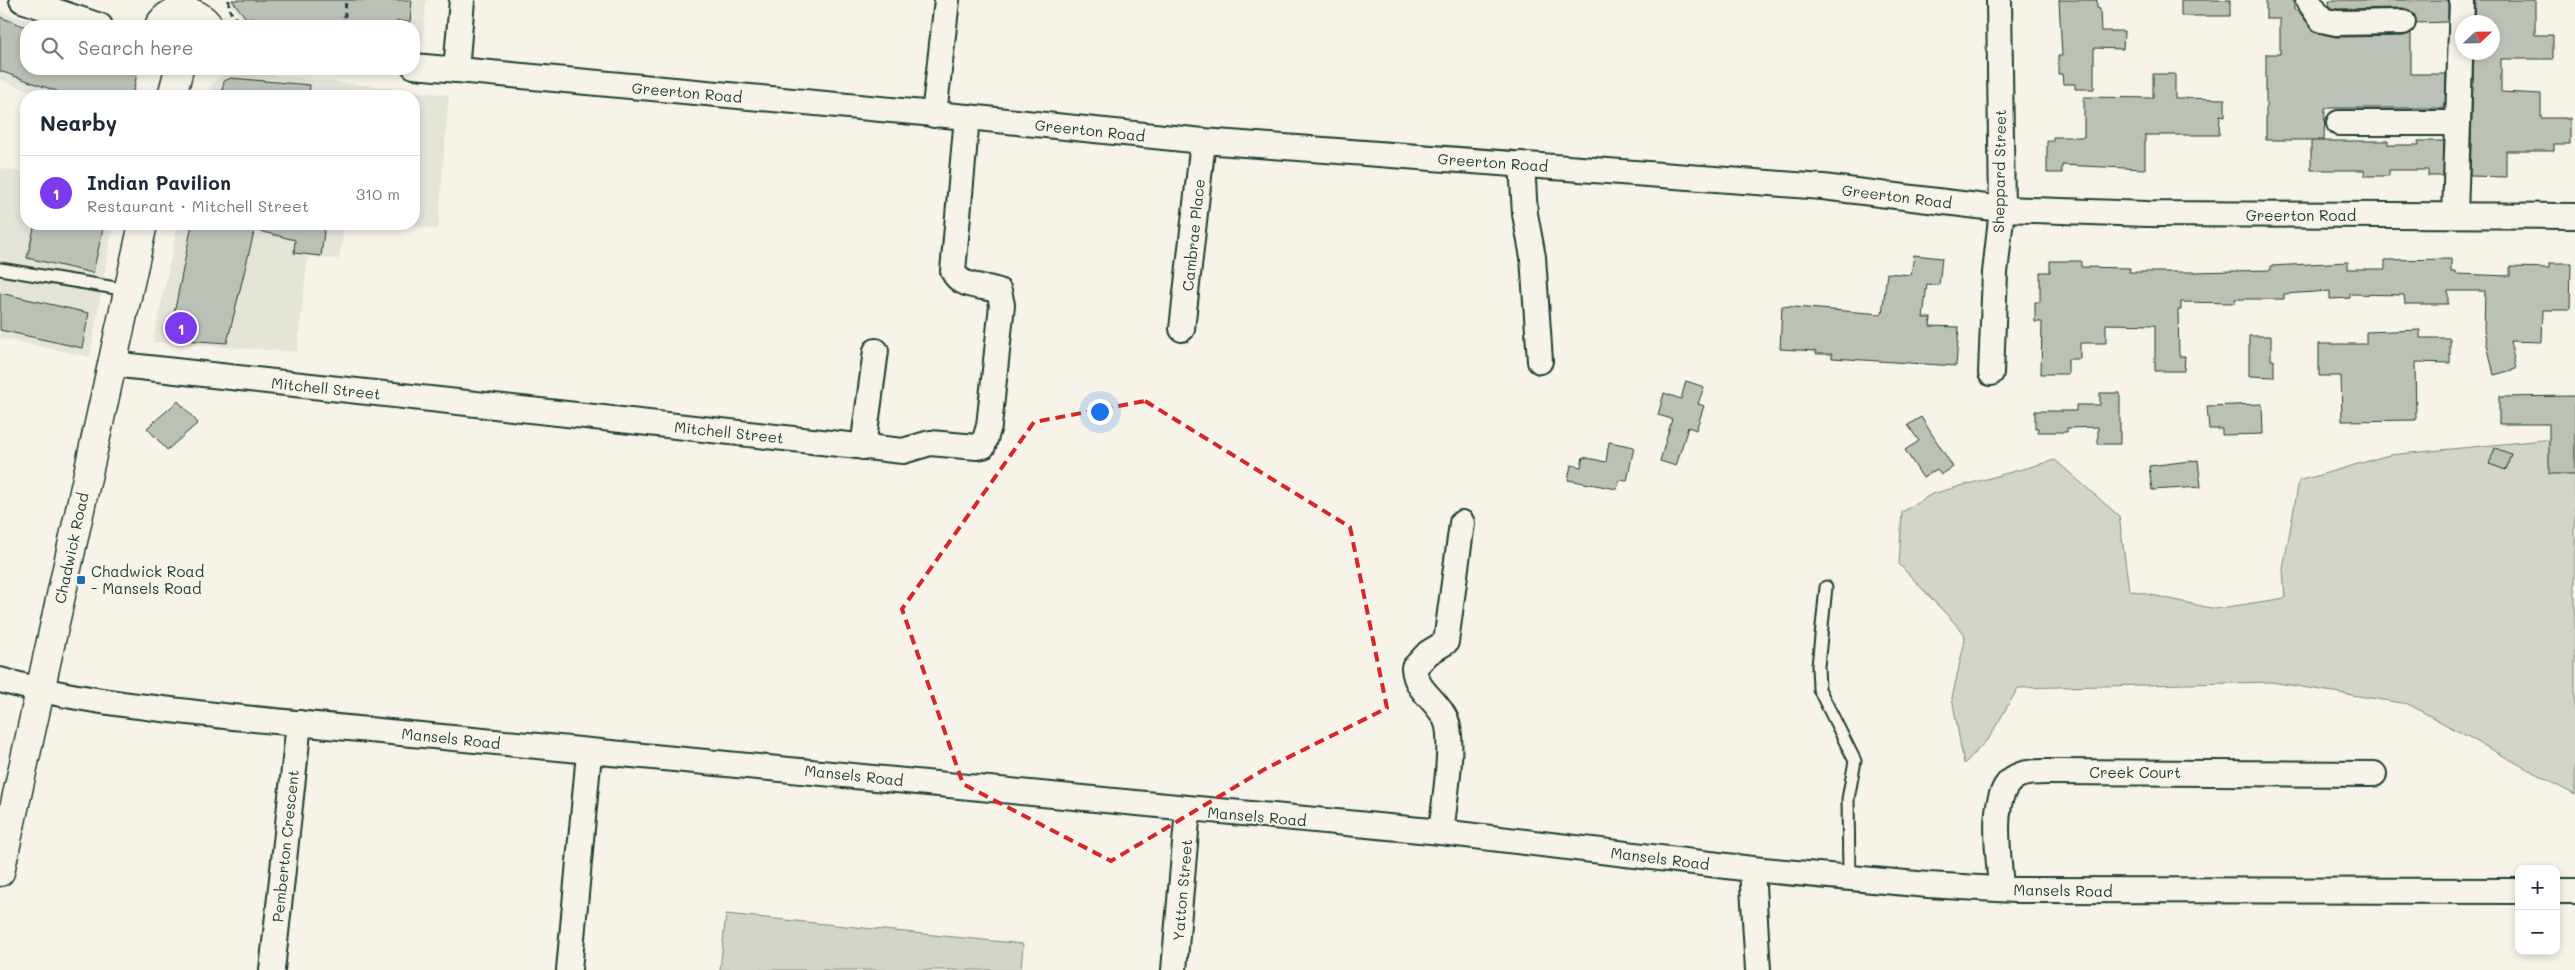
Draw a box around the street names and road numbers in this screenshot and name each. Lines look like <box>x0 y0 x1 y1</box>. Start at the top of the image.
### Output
street label: Greerton Road <box>631 77 743 107</box>
street label: Sheppard Street <box>1988 109 2010 233</box>
street label: Greerton Road <box>1034 114 1146 146</box>
street label: Greerton Road <box>1437 148 1549 176</box>
street label: Cambrae Place <box>1177 178 1209 292</box>
street label: Greerton Road <box>1841 179 1953 213</box>
street label: Greerton Road <box>2246 205 2356 225</box>
street label: Mitchell Street <box>270 372 382 404</box>
street label: Mitchell Street <box>673 416 785 448</box>
street label: Chadwick Road <box>49 491 93 605</box>
street label: Mansels Road <box>401 723 501 753</box>
street label: Mansels Road <box>804 760 904 790</box>
street label: Creek Court <box>2089 762 2181 782</box>
street label: Pemberton Crescent <box>267 769 303 923</box>
street label: Mansels Road <box>1207 802 1307 830</box>
street label: Yatton Street <box>1168 838 1196 942</box>
street label: Mansels Road <box>1609 842 1711 874</box>
street label: Mansels Road <box>2013 879 2113 901</box>

